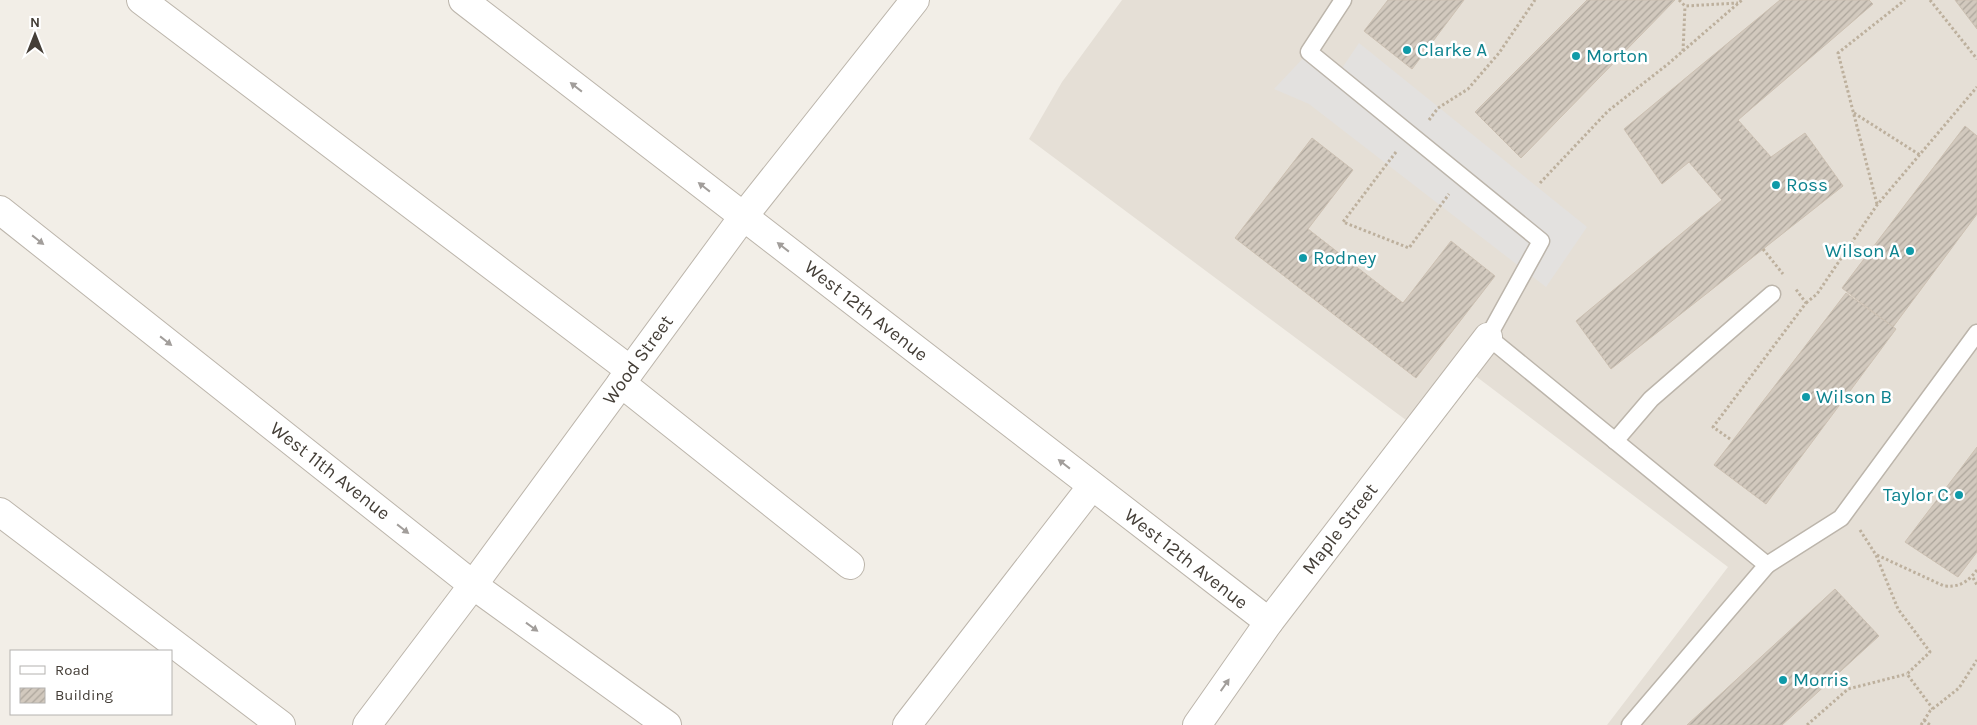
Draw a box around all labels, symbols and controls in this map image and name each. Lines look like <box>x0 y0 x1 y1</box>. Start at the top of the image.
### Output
north arrow <box>10 10 60 60</box>
text: N <box>30 14 40 31</box>
place label: Clarke A <box>1417 39 1487 61</box>
marker: Clarke A <box>1401 44 1413 56</box>
place label: Morton <box>1586 45 1648 67</box>
marker: Morton <box>1570 50 1582 62</box>
one-way arrow <box>570 82 583 93</box>
place label: Ross <box>1786 174 1828 196</box>
marker: Ross <box>1770 179 1782 191</box>
one-way arrow <box>698 182 711 192</box>
one-way arrow <box>31 234 44 245</box>
place label: Wilson A <box>1825 240 1900 262</box>
one-way arrow <box>777 242 790 253</box>
marker: Wilson A <box>1904 245 1916 257</box>
place label: Rodney <box>1313 247 1377 269</box>
marker: Rodney <box>1297 252 1309 264</box>
street label: West 12th Avenue <box>800 256 932 366</box>
street label: Wood Street <box>598 311 678 409</box>
one-way arrow <box>159 335 172 346</box>
place label: Wilson B <box>1816 386 1892 408</box>
marker: Wilson B <box>1800 391 1812 403</box>
street label: West 11th Avenue <box>266 417 394 525</box>
one-way arrow <box>1057 459 1071 469</box>
street label: Maple Street <box>1298 479 1382 579</box>
place label: Taylor C <box>1883 484 1949 506</box>
marker: Taylor C <box>1953 489 1965 501</box>
street label: West 12th Avenue <box>1120 504 1252 614</box>
one-way arrow <box>396 523 409 534</box>
one-way arrow <box>525 622 539 632</box>
legend <box>10 650 172 715</box>
text: Road <box>55 661 90 679</box>
place label: Morris <box>1793 669 1849 691</box>
marker: Morris <box>1777 674 1789 686</box>
one-way arrow <box>1220 678 1230 692</box>
text: Building <box>55 686 113 704</box>

